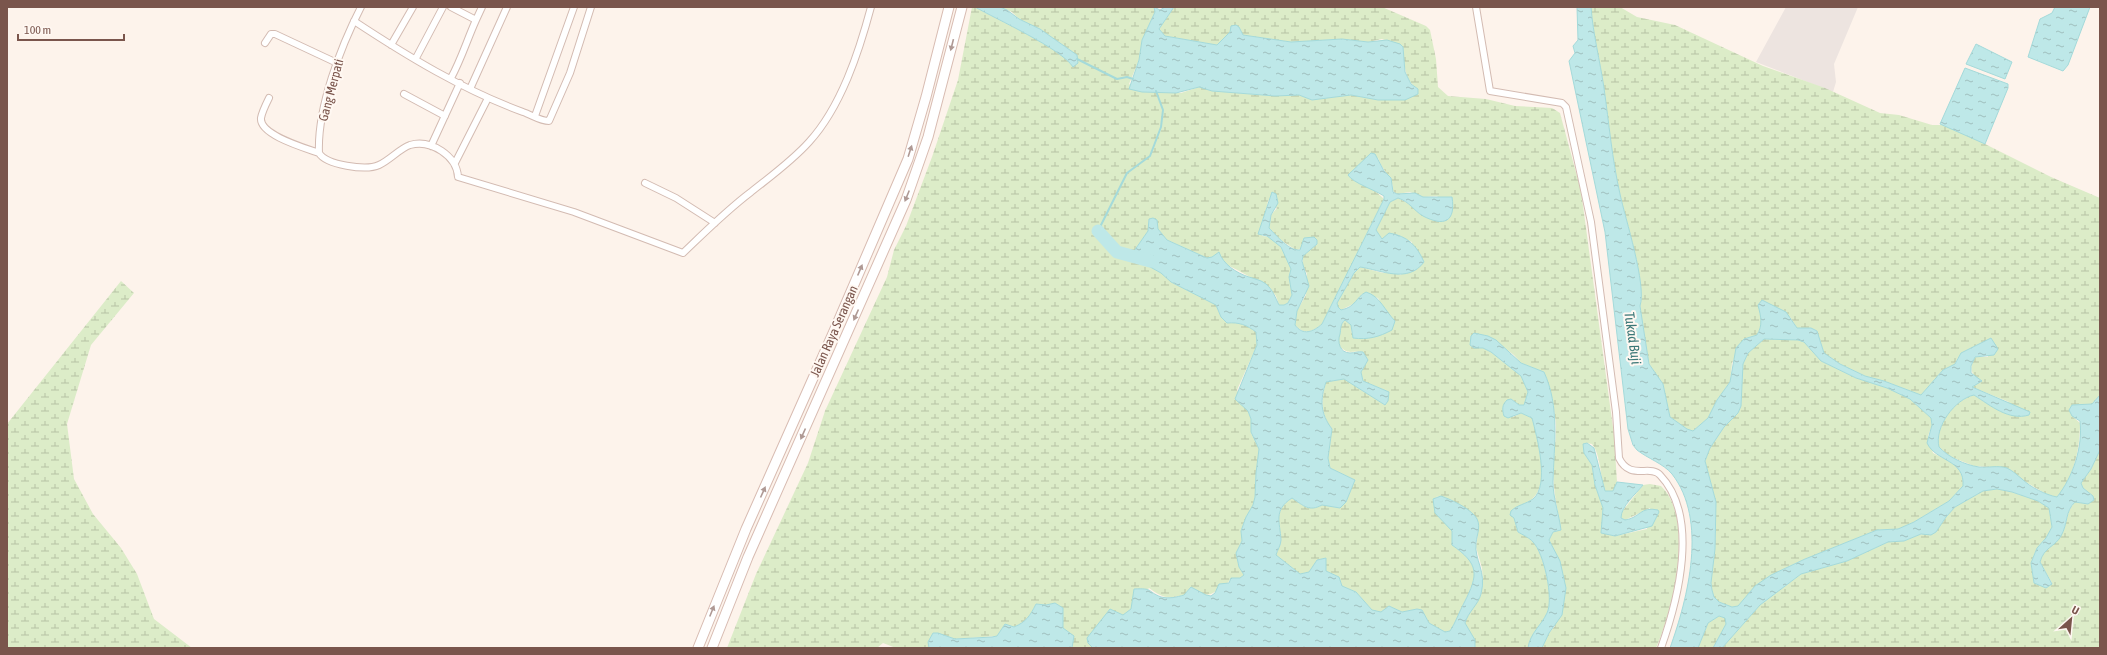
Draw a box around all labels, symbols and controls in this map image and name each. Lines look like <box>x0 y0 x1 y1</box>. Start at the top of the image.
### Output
scale bar <box>18 16 124 42</box>
text: 100 m <box>24 23 51 37</box>
one-way arrow <box>949 39 955 51</box>
street label: Gang Merpati <box>315 57 347 123</box>
one-way arrow <box>908 144 914 156</box>
one-way arrow <box>904 191 910 203</box>
one-way arrow <box>858 264 864 276</box>
street label: Jalan Raya Serangan <box>807 283 861 379</box>
one-way arrow <box>852 310 858 322</box>
water label: Tukad Buji <box>1621 311 1645 365</box>
one-way arrow <box>800 429 806 440</box>
one-way arrow <box>760 486 766 497</box>
north arrow <box>2051 599 2091 639</box>
text: U <box>2070 603 2081 617</box>
one-way arrow <box>709 605 715 617</box>

